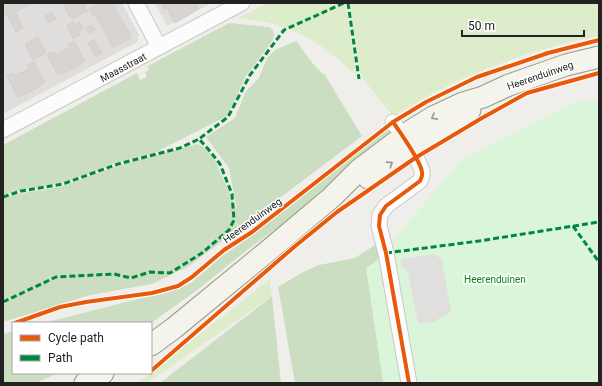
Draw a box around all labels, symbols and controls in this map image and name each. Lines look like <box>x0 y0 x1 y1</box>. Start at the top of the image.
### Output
scale bar <box>462 12 584 38</box>
text: 50 m <box>468 19 495 33</box>
street label: Maasstraat <box>98 51 148 84</box>
street label: Heerenduinweg <box>506 59 575 92</box>
one-way arrow <box>431 113 438 120</box>
one-way arrow <box>386 161 393 169</box>
street label: Heerenduinweg <box>221 196 284 245</box>
park label: Heerenduinen <box>464 274 526 285</box>
legend <box>12 322 152 374</box>
text: Cycle path <box>48 331 104 345</box>
text: Path <box>48 351 73 365</box>

